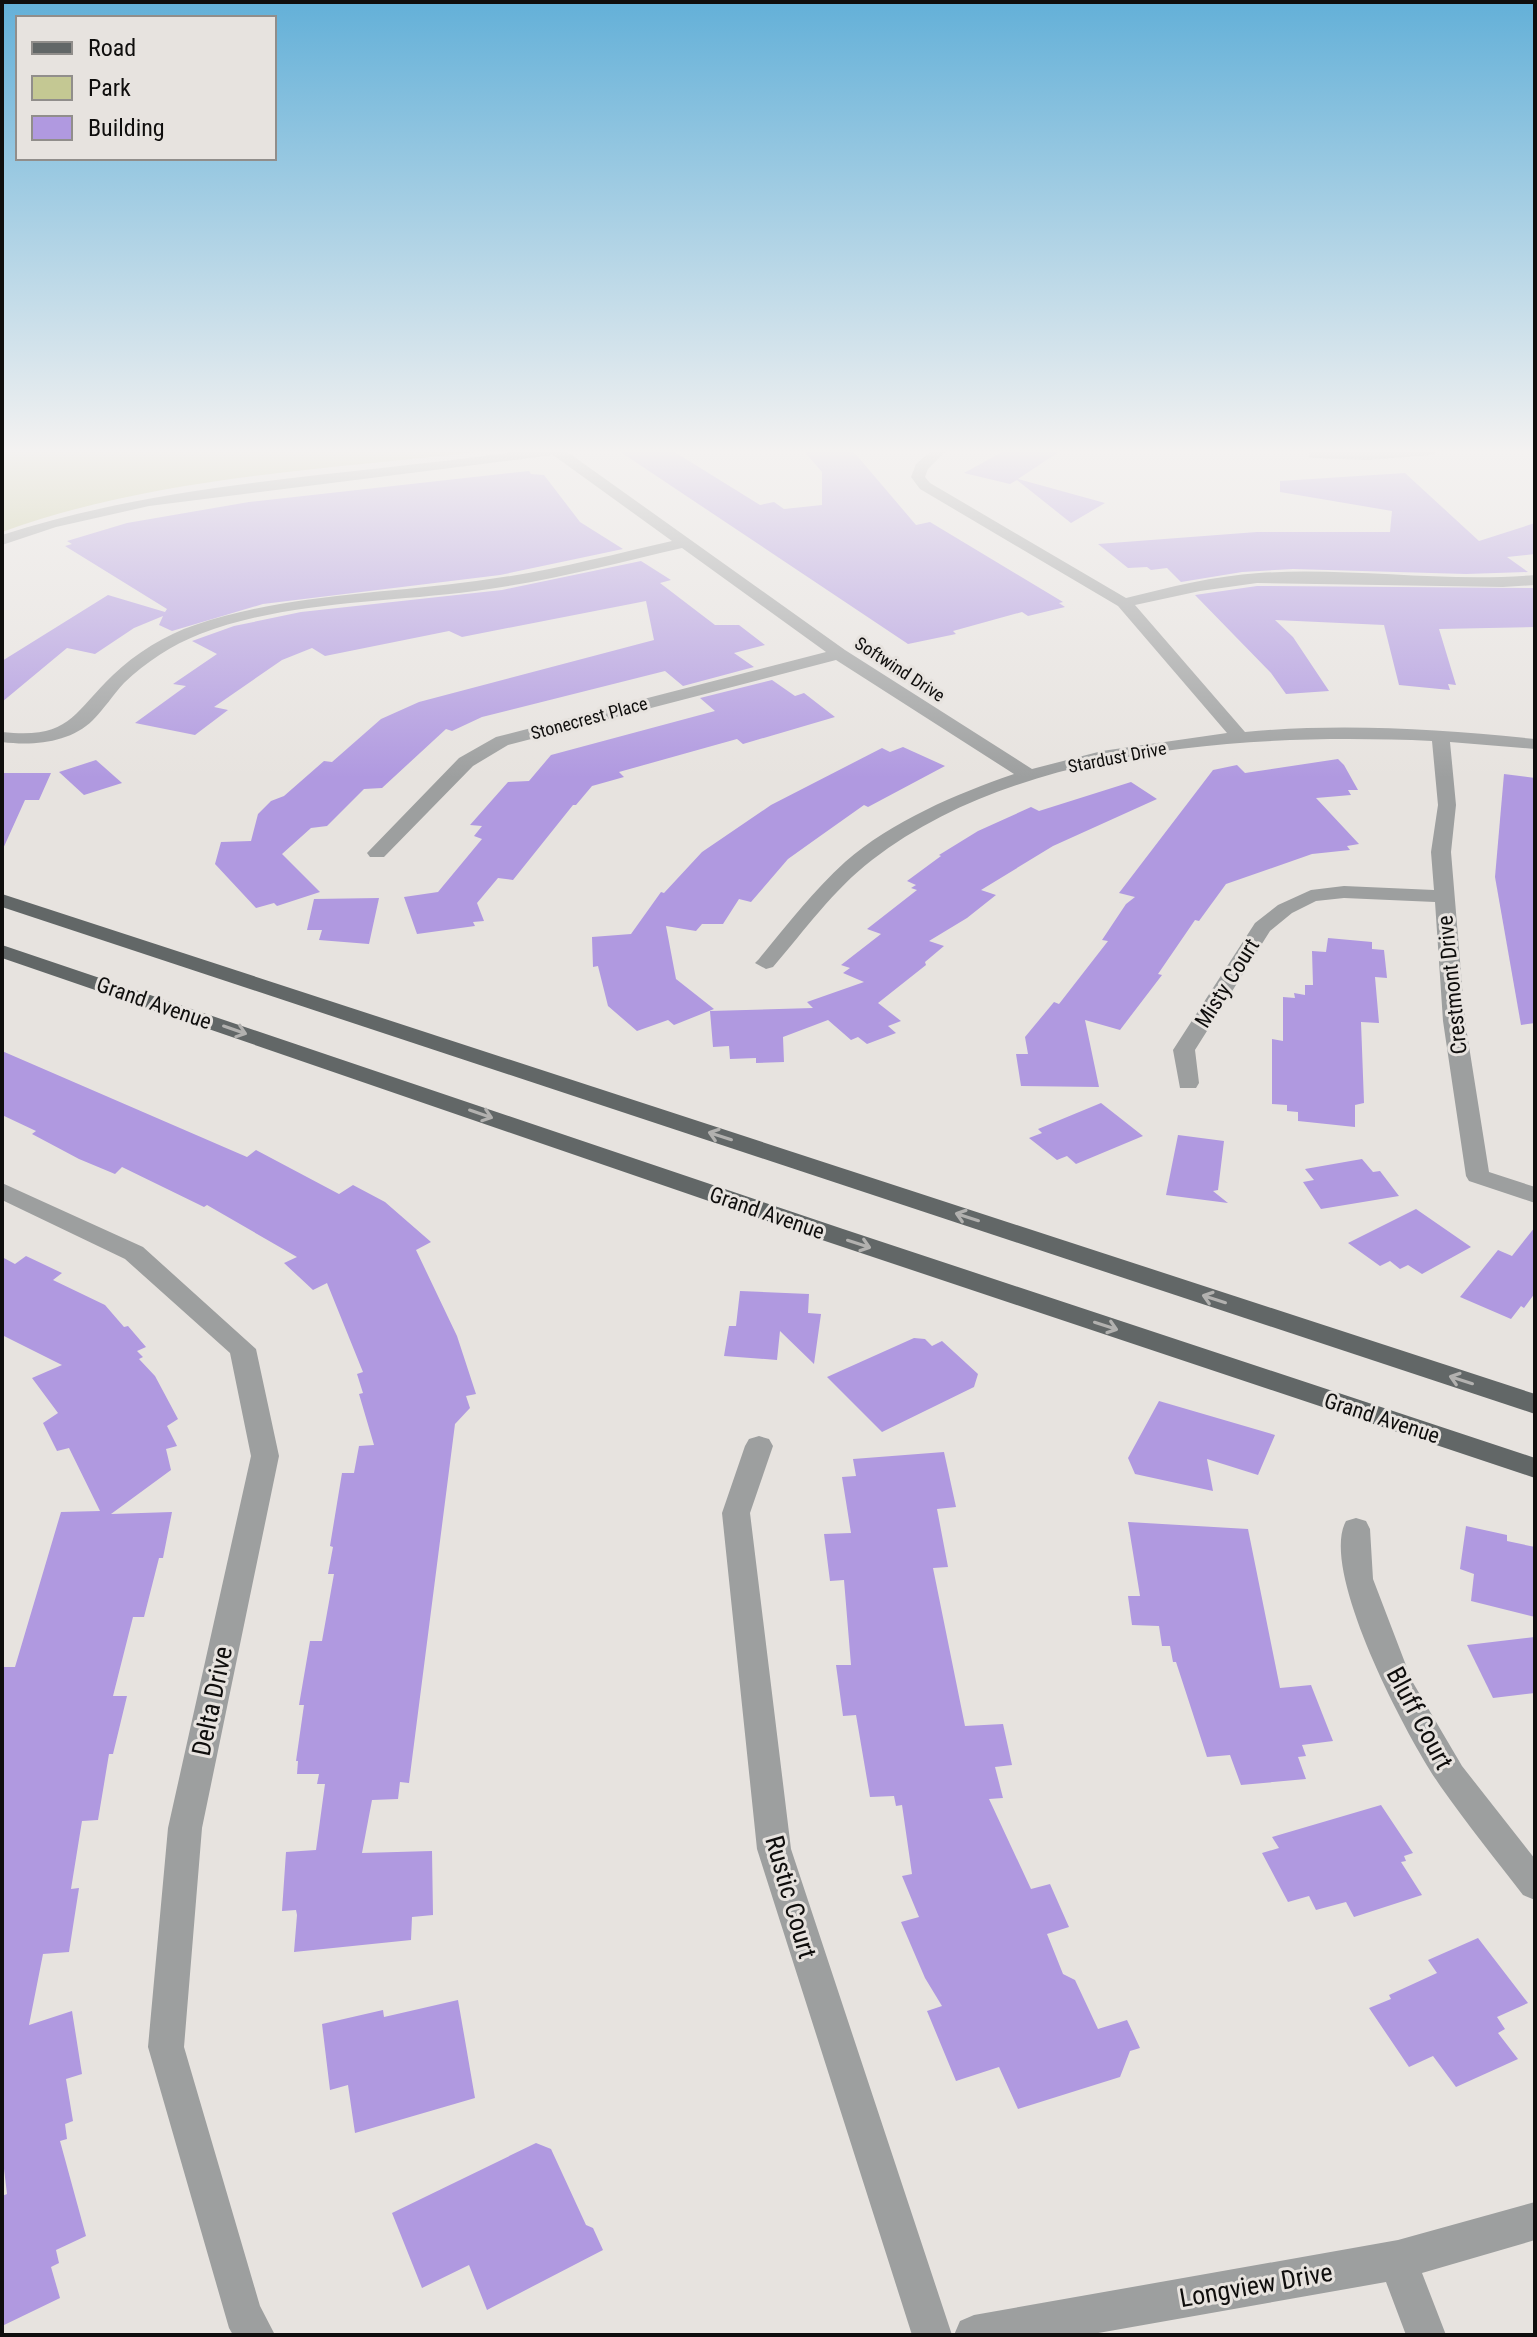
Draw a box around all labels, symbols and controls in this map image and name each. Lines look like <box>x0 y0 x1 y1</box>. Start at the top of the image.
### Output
legend <box>16 16 276 160</box>
text: Road <box>88 34 136 62</box>
text: Park <box>88 74 131 102</box>
text: Building <box>88 114 165 142</box>
street label: Softwind Drive <box>851 632 949 706</box>
street label: Stonecrest Place <box>528 692 650 744</box>
street label: Stardust Drive <box>1066 737 1168 777</box>
street label: Crestmont Drive <box>1432 914 1472 1056</box>
street label: Misty Court <box>1190 934 1264 1032</box>
street label: Grand Avenue <box>93 972 215 1034</box>
one-way arrow <box>222 1024 247 1039</box>
one-way arrow <box>468 1108 493 1123</box>
one-way arrow <box>708 1127 733 1142</box>
street label: Grand Avenue <box>706 1182 828 1244</box>
one-way arrow <box>955 1209 980 1223</box>
one-way arrow <box>847 1237 872 1252</box>
one-way arrow <box>1202 1290 1227 1305</box>
one-way arrow <box>1093 1319 1118 1334</box>
one-way arrow <box>1449 1372 1474 1386</box>
street label: Grand Avenue <box>1321 1388 1443 1448</box>
street label: Delta Drive <box>186 1644 238 1758</box>
street label: Bluff Court <box>1381 1662 1459 1774</box>
street label: Rustic Court <box>759 1832 823 1962</box>
street label: Longview Drive <box>1177 2257 1335 2313</box>

